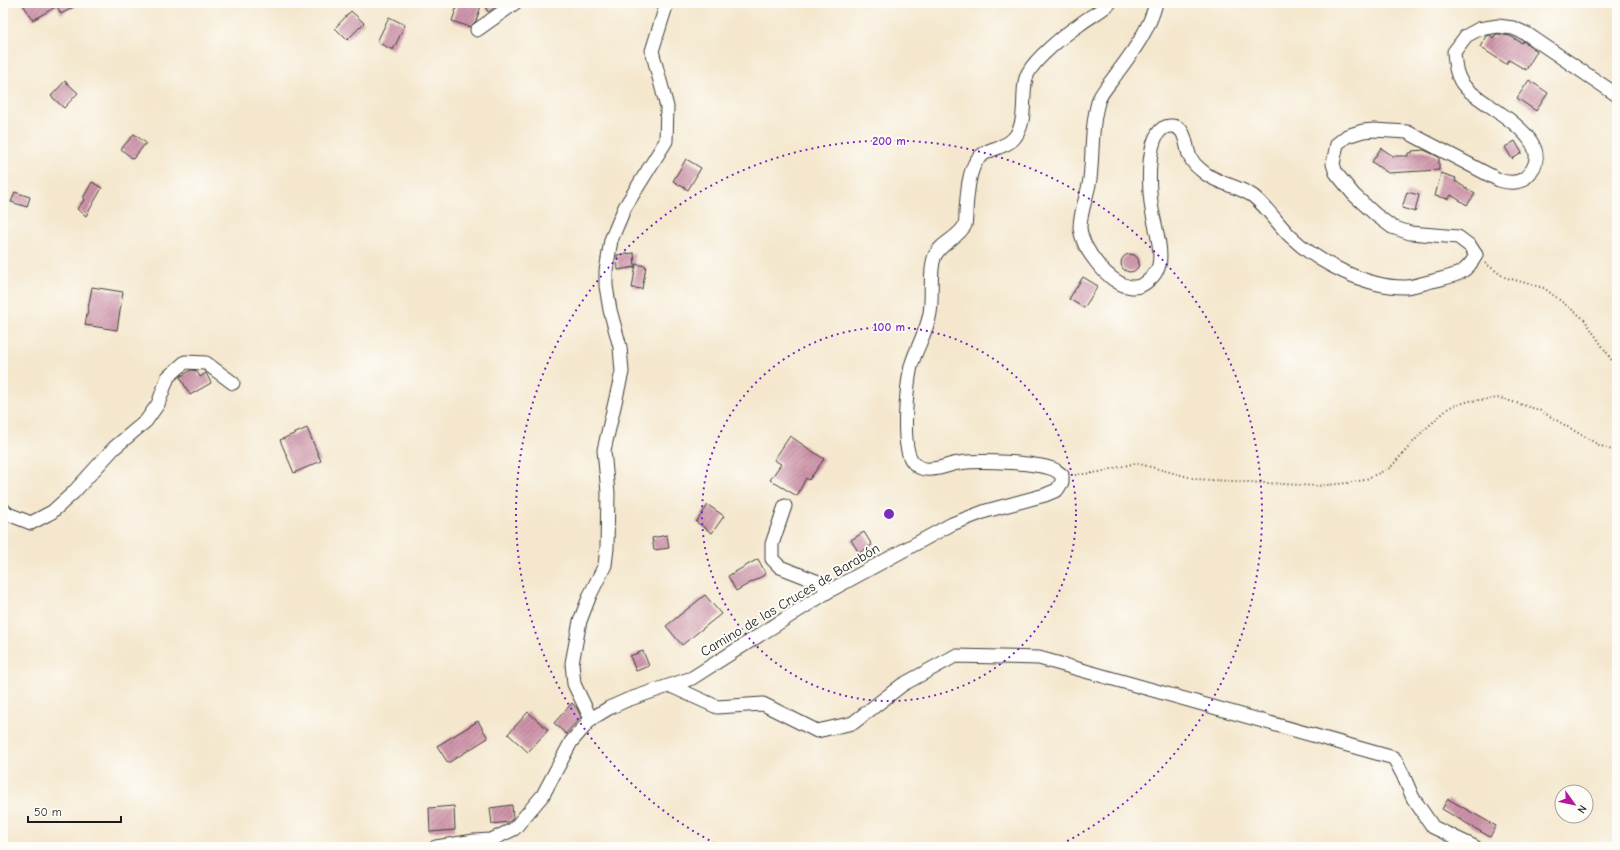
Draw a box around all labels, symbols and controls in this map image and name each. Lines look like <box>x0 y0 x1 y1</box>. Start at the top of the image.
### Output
text: 200 m <box>872 134 906 148</box>
text: 100 m <box>873 320 905 334</box>
centre of rings <box>882 507 896 521</box>
street label: Camino de las Cruces de Barabón <box>697 540 883 660</box>
north arrow <box>1554 784 1594 824</box>
scale bar <box>28 798 121 824</box>
text: N <box>1575 803 1589 816</box>
text: 50 m <box>34 805 62 819</box>

